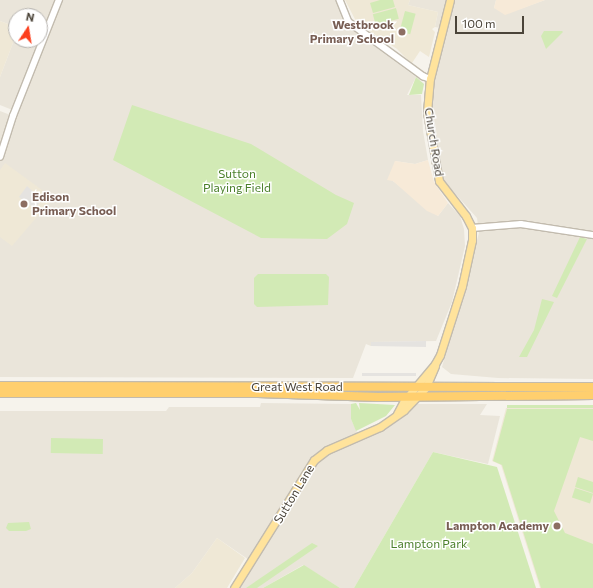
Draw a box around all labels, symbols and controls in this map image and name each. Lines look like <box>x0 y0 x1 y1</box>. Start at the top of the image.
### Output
north arrow <box>8 8 48 48</box>
scale bar <box>457 8 526 34</box>
text: N <box>25 10 36 24</box>
text: 100 m <box>462 16 496 30</box>
place label: Westbrook Primary School <box>310 18 394 46</box>
marker: Westbrook Primary School <box>397 27 407 37</box>
street label: Church Road <box>421 107 447 177</box>
park label: Sutton Playing Field <box>203 167 271 195</box>
place label: Edison Primary School <box>32 190 116 218</box>
marker: Edison Primary School <box>19 199 29 209</box>
street label: Great West Road <box>251 380 343 394</box>
street label: Sutton Lane <box>271 462 317 526</box>
place label: Lampton Academy <box>446 519 549 533</box>
marker: Lampton Academy <box>552 521 562 531</box>
park label: Lampton Park <box>391 537 467 551</box>

